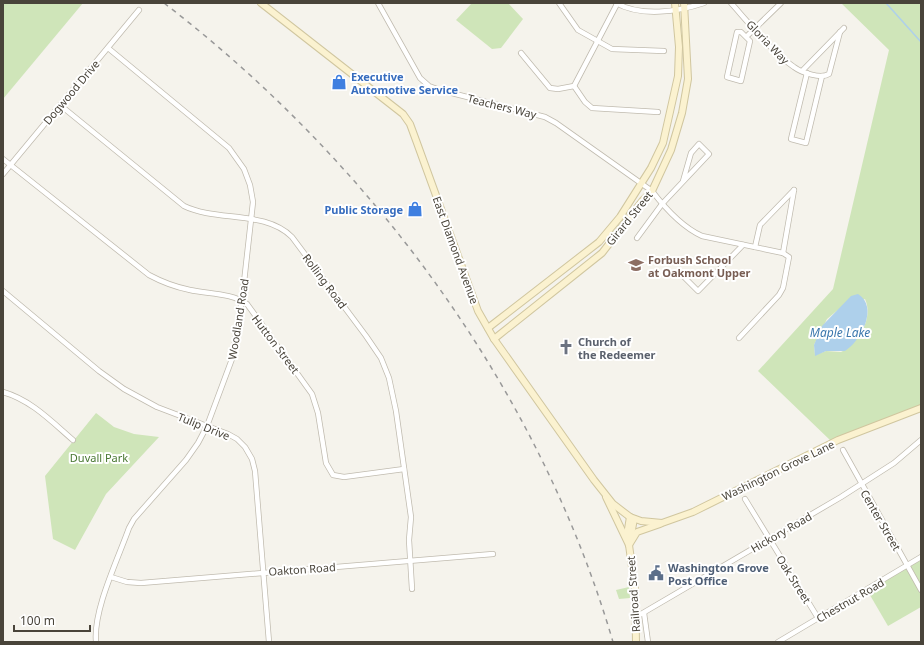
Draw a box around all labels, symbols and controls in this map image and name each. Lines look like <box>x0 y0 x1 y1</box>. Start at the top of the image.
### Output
street label: Gloria Way <box>743 17 793 68</box>
street label: Dogwood Drive <box>39 56 103 128</box>
place label: Executive Automotive Service <box>351 69 459 97</box>
shop icon: Executive Automotive Service <box>330 73 348 91</box>
street label: Teachers Way <box>466 90 538 122</box>
street label: Girard Street <box>602 188 656 248</box>
street label: East Diamond Avenue <box>430 194 482 306</box>
shop icon: Public Storage <box>406 200 424 218</box>
place label: Public Storage <box>324 202 403 217</box>
street label: Rolling Road <box>299 251 351 311</box>
place label: Forbush School at Oakmont Upper <box>648 252 751 280</box>
school or university icon: Forbush School at Oakmont Upper <box>627 256 645 274</box>
street label: Woodland Road <box>224 277 252 361</box>
street label: Hutton Street <box>249 312 303 376</box>
water label: Maple Lake <box>810 324 870 341</box>
place label: Church of the Redeemer <box>578 334 656 362</box>
church icon: Church of the Redeemer <box>557 338 575 356</box>
street label: Tulip Drive <box>176 409 232 443</box>
street label: Washington Grove Lane <box>719 436 837 504</box>
park label: Duvall Park <box>70 450 128 465</box>
street label: Center Street <box>857 487 905 553</box>
street label: Hickory Road <box>748 508 814 556</box>
street label: Oak Street <box>773 552 815 606</box>
street label: Railroad Street <box>623 555 643 633</box>
street label: Oakton Road <box>268 559 336 579</box>
place label: Washington Grove Post Office <box>668 560 769 588</box>
public building icon: Washington Grove Post Office <box>647 564 665 582</box>
street label: Chestnut Road <box>813 574 887 626</box>
scale bar <box>14 607 90 633</box>
text: 100 m <box>20 612 55 629</box>

